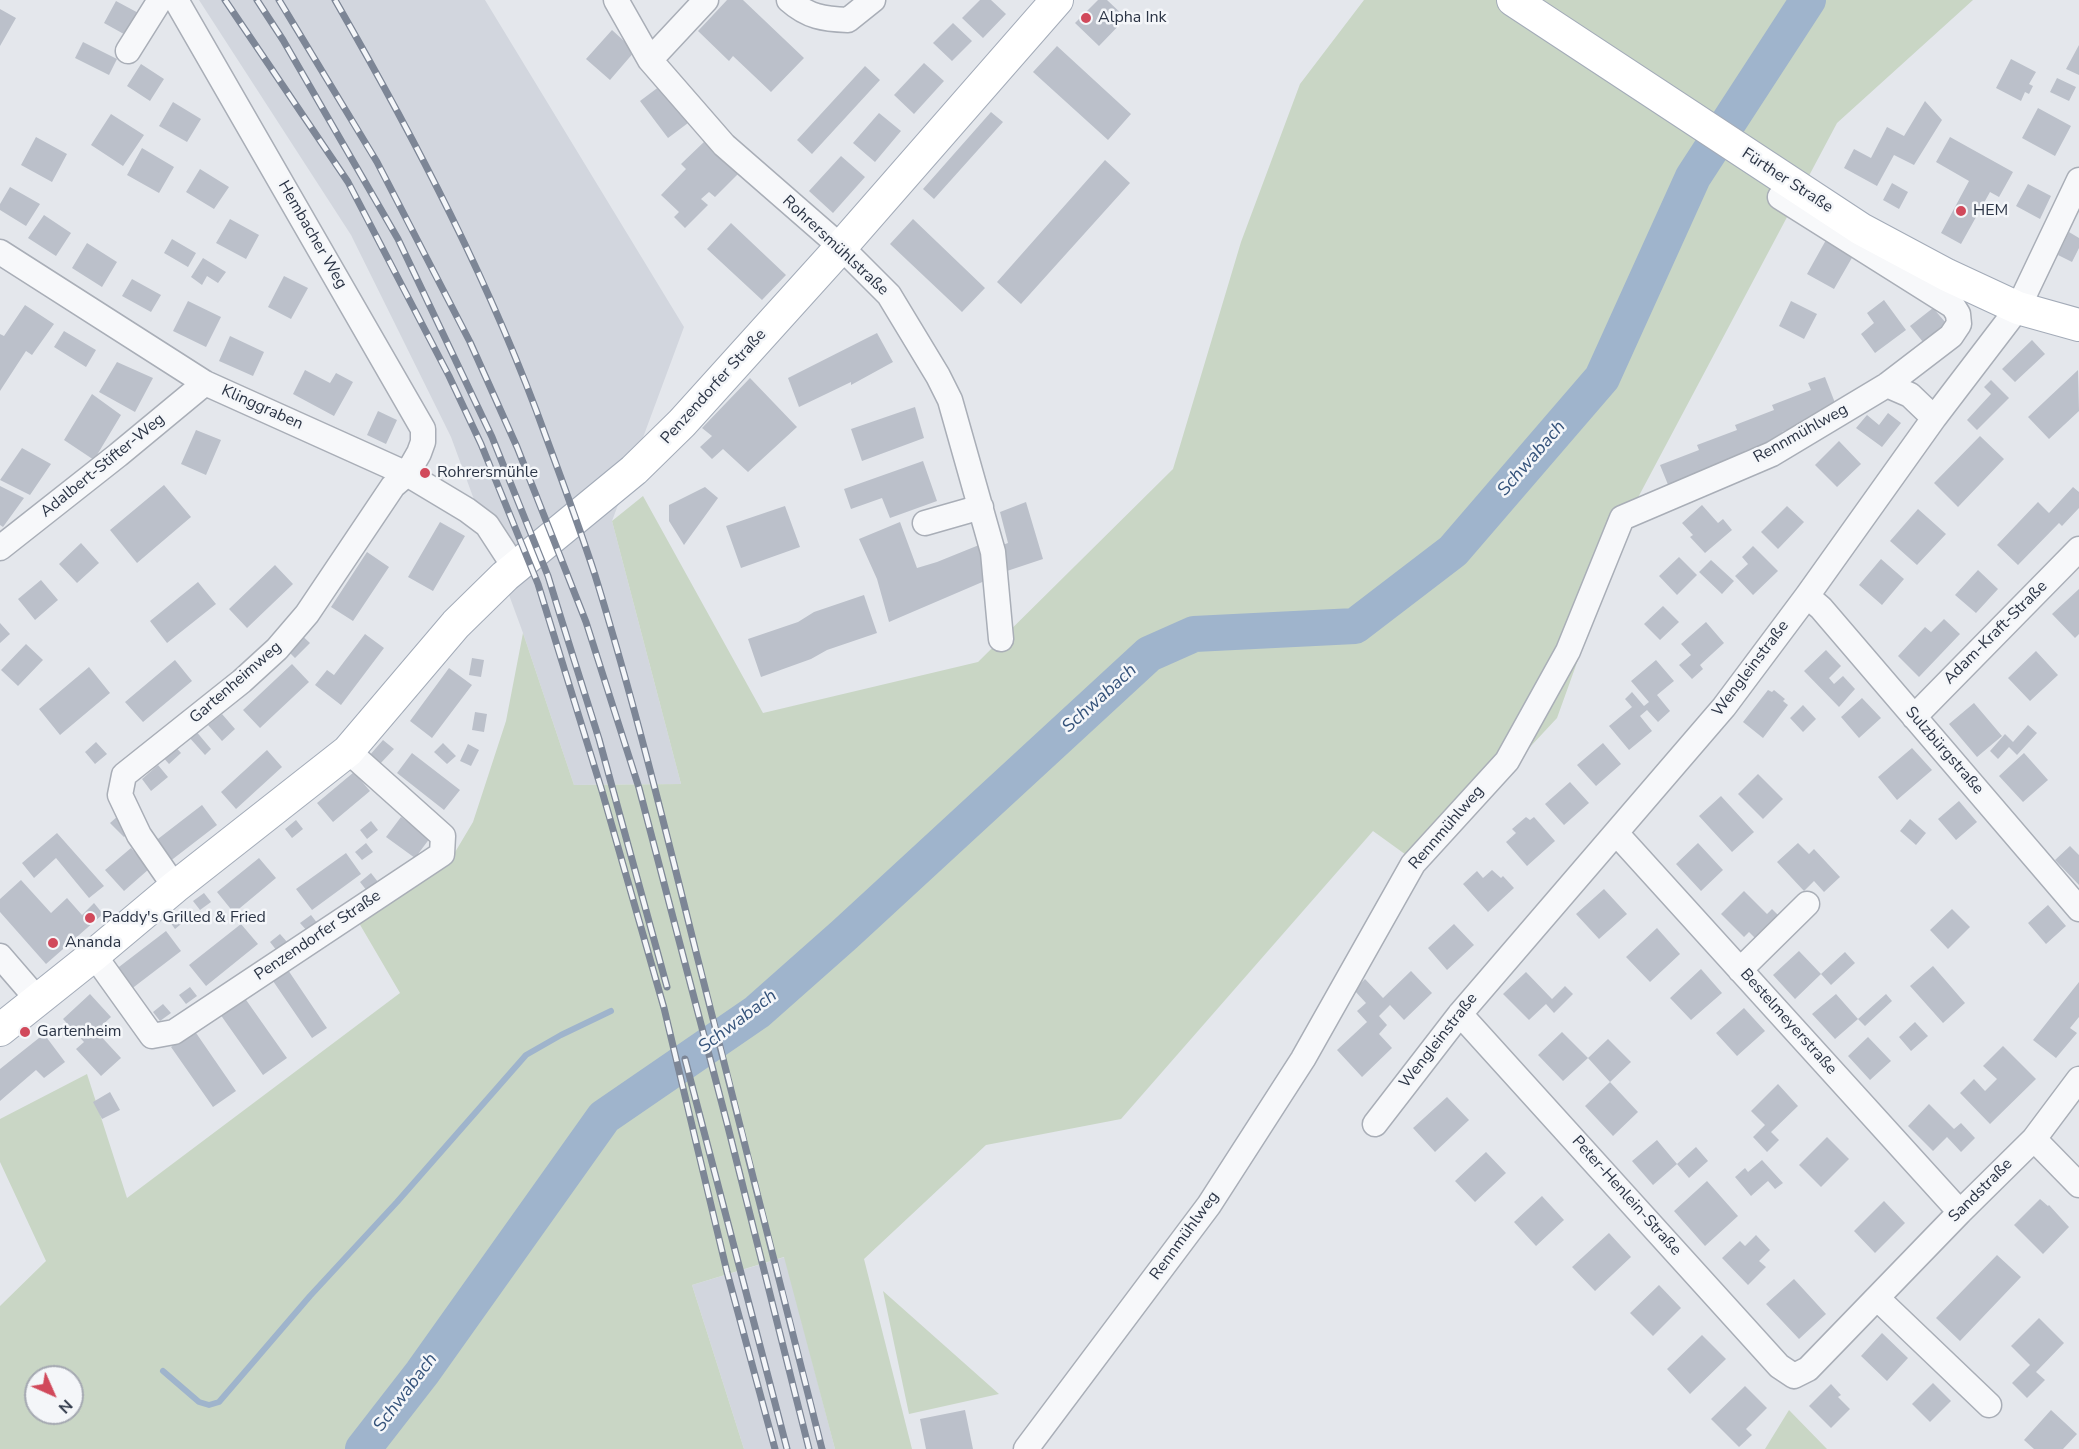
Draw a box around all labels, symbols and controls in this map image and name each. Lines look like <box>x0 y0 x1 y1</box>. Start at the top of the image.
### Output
place label: Alpha Ink <box>1098 8 1167 28</box>
marker: Alpha Ink <box>1079 11 1093 25</box>
street label: Fürther Straße <box>1738 144 1836 218</box>
street label: Hembacher Weg <box>273 178 351 292</box>
street label: Rohrersmühlstraße <box>778 192 892 300</box>
place label: HEM <box>1973 201 2008 221</box>
marker: HEM <box>1954 204 1968 218</box>
street label: Penzendorfer Straße <box>657 326 771 448</box>
street label: Klinggraben <box>218 381 306 435</box>
street label: Rennmühlweg <box>1751 400 1851 468</box>
street label: Adalbert-Stifter-Weg <box>37 410 169 522</box>
water label: Schwabach <box>1493 417 1571 501</box>
place label: Rohrersmühle <box>437 463 538 483</box>
marker: Rohrersmühle <box>418 466 432 480</box>
street label: Adam-Kraft-Straße <box>1940 577 2052 689</box>
street label: Wengleinstraße <box>1709 617 1793 721</box>
street label: Gartenheimweg <box>186 638 286 728</box>
water label: Schwabach <box>1058 660 1142 738</box>
street label: Sulzbürgstraße <box>1901 703 1987 799</box>
street label: Rennmühlweg <box>1405 782 1489 874</box>
street label: Penzendorfer Straße <box>251 887 385 985</box>
place label: Paddy's Grilled & Fried <box>102 908 266 928</box>
marker: Paddy's Grilled & Fried <box>83 911 97 925</box>
place label: Ananda <box>65 933 121 953</box>
marker: Ananda <box>46 936 60 950</box>
street label: Bestelmeyerstraße <box>1735 965 1841 1079</box>
water label: Schwabach <box>695 986 781 1058</box>
street label: Wengleinstraße <box>1396 990 1482 1092</box>
place label: Gartenheim <box>37 1022 121 1042</box>
marker: Gartenheim <box>18 1025 32 1039</box>
street label: Peter-Henlein-Straße <box>1567 1132 1685 1260</box>
street label: Sandstraße <box>1945 1155 2017 1227</box>
street label: Rennmühlweg <box>1146 1188 1224 1284</box>
water label: Schwabach <box>370 1350 442 1436</box>
north arrow <box>24 1365 84 1425</box>
text: N <box>53 1394 77 1418</box>

